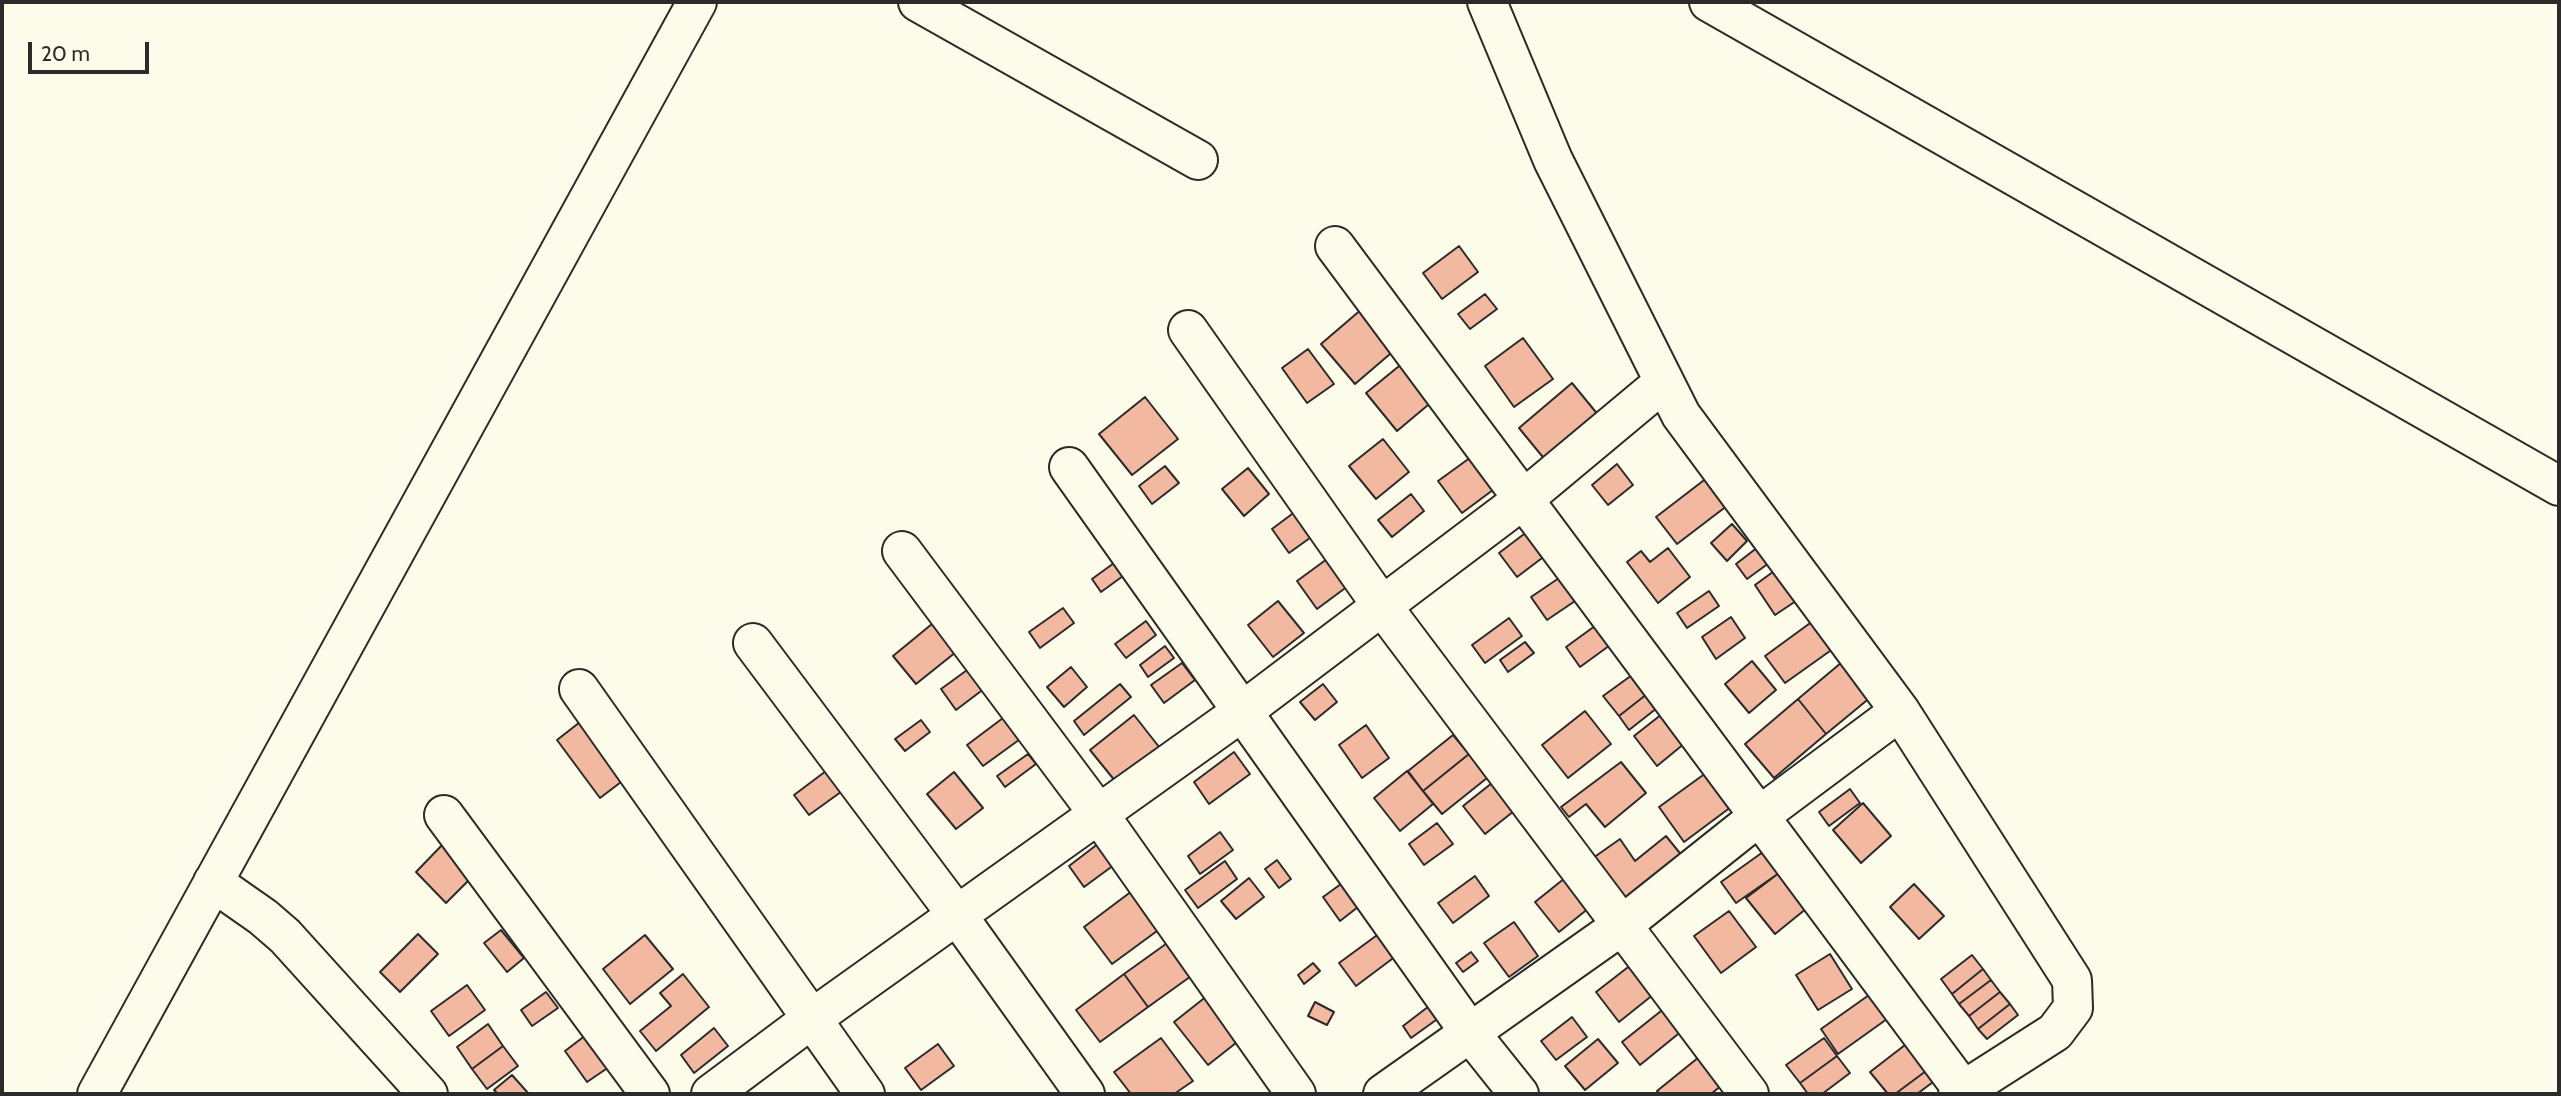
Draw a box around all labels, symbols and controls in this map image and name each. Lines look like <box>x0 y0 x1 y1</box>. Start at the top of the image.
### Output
scale bar <box>32 28 152 72</box>
text: 20 m <box>41 41 90 66</box>

